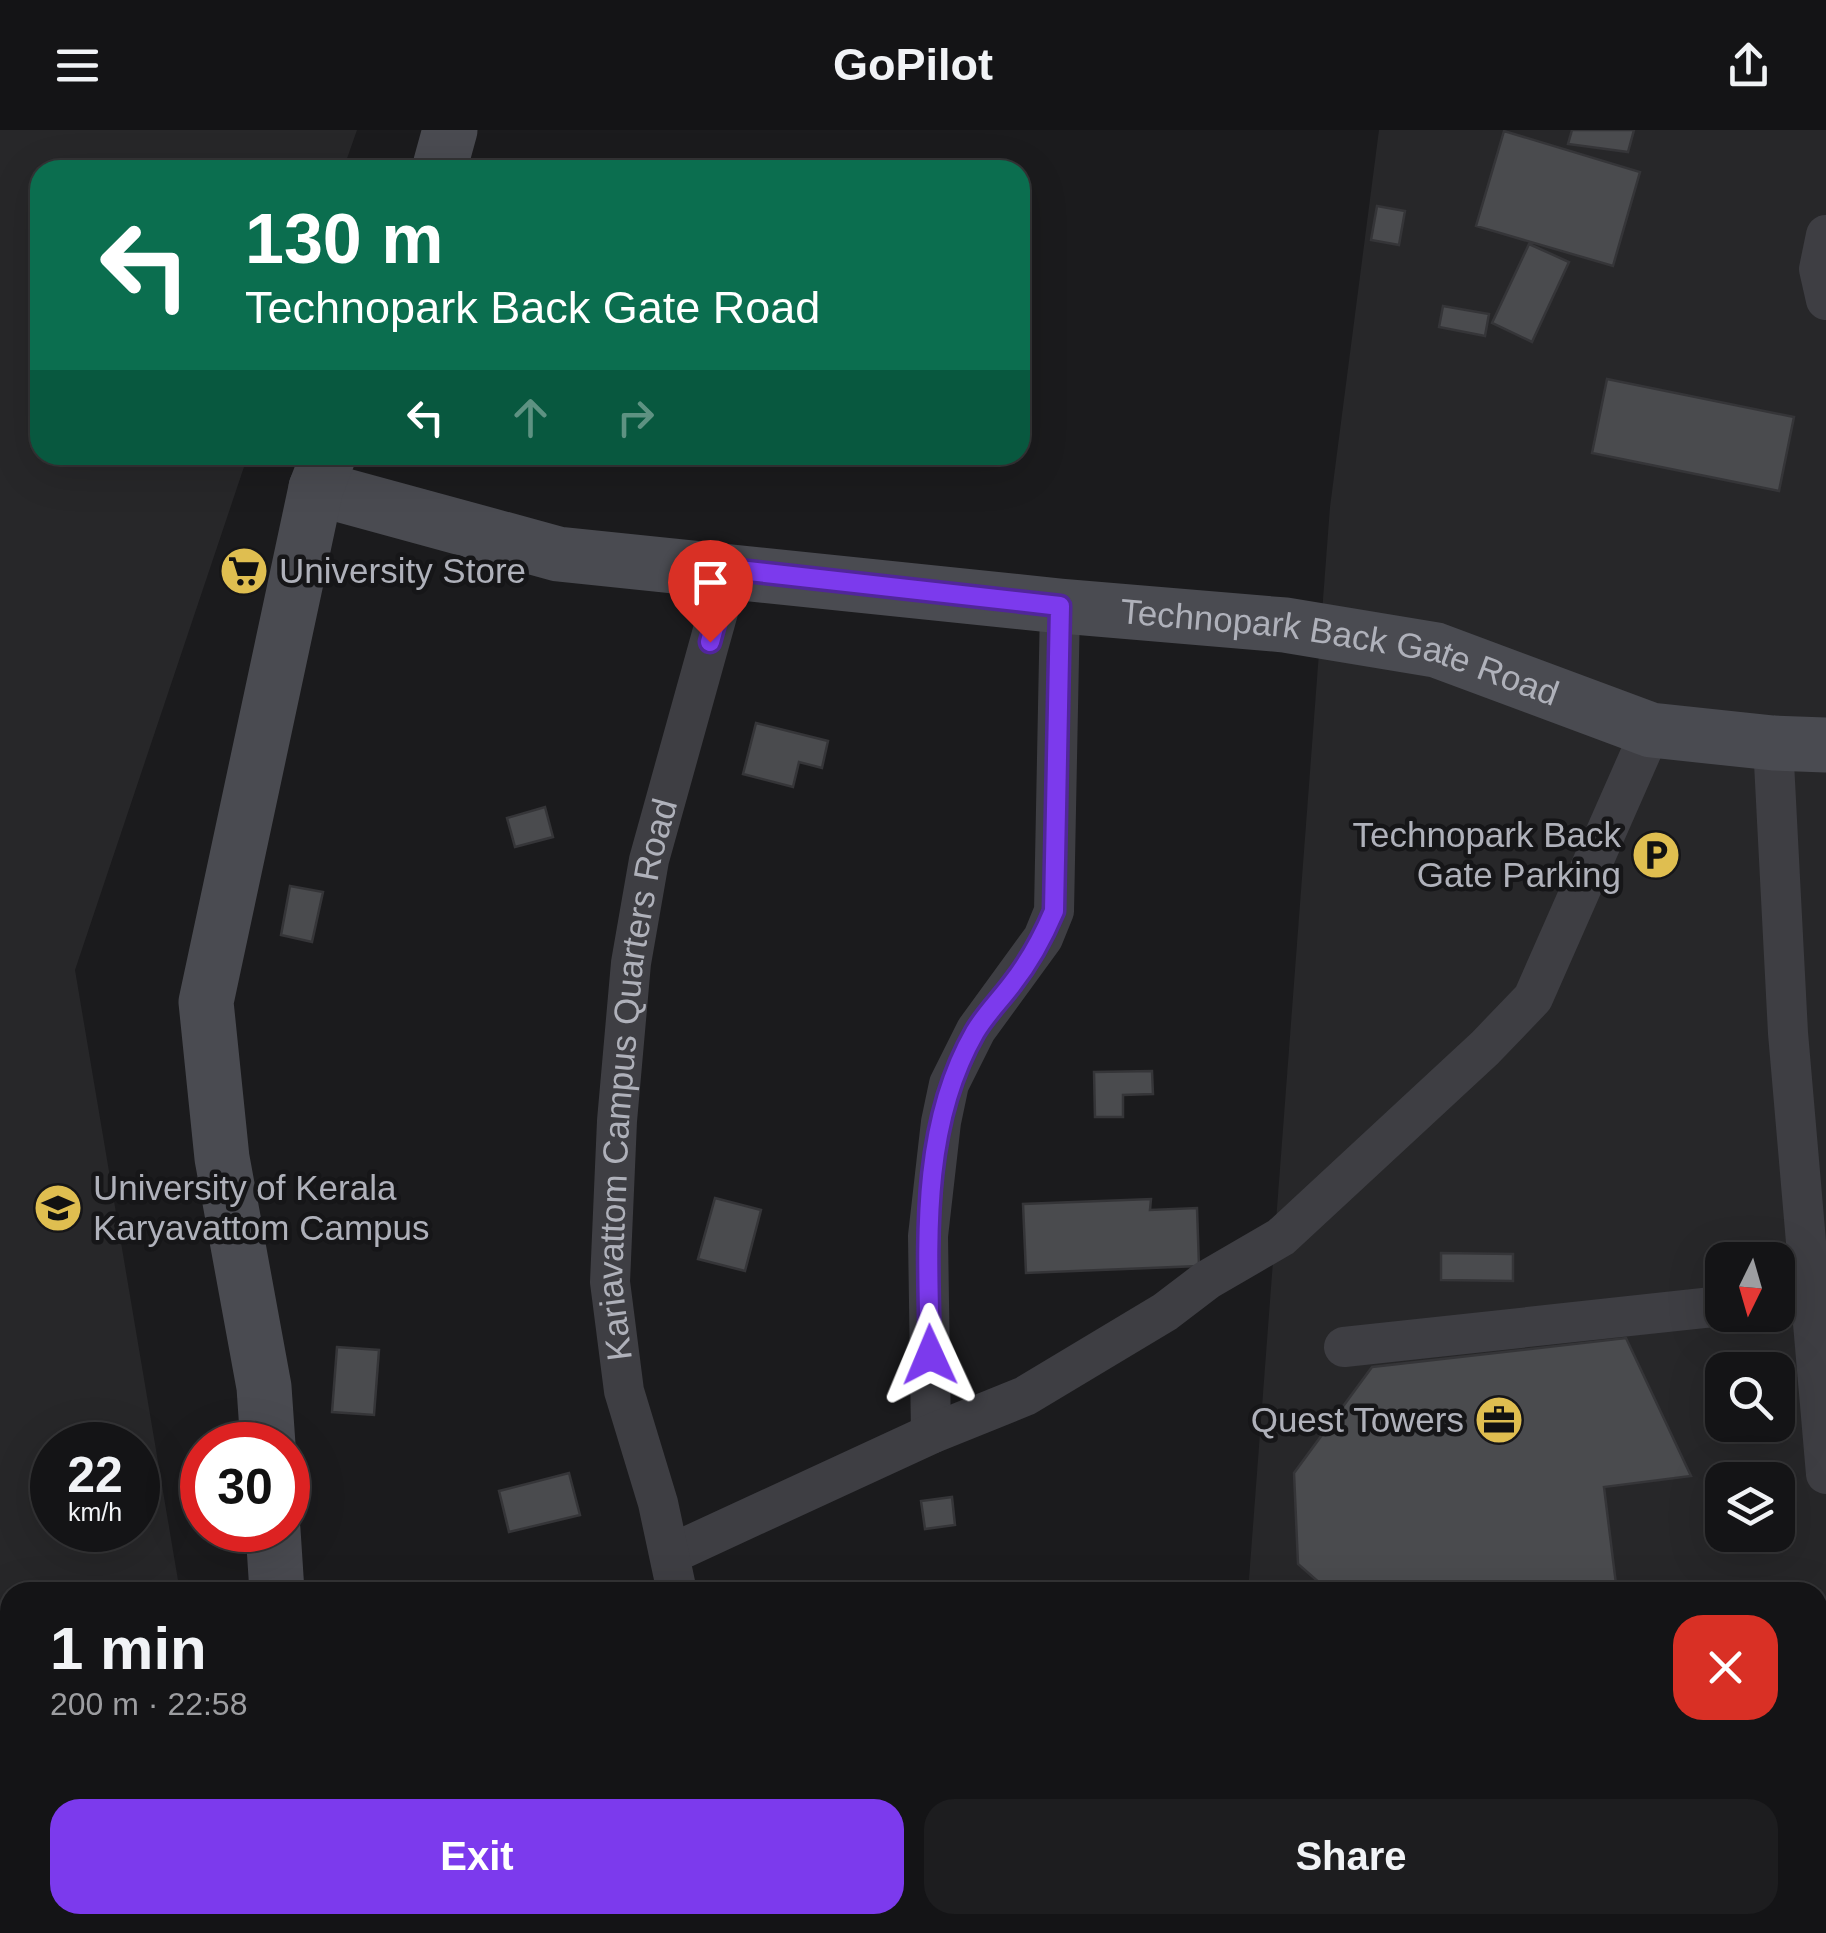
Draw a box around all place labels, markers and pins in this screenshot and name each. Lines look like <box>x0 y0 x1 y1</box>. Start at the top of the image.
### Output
pin <box>668 540 753 643</box>
supermarket icon: University Store <box>218 545 270 597</box>
place label: University Store <box>279 551 526 590</box>
place label: Technopark Back Gate Parking <box>1353 815 1621 894</box>
parking icon: Technopark Back Gate Parking <box>1630 829 1682 881</box>
place label: University of Kerala Karyavattom Campus <box>93 1168 430 1247</box>
school or university icon: University of Kerala Karyavattom Campus <box>32 1182 84 1234</box>
office icon: Quest Towers <box>1473 1394 1525 1446</box>
place label: Quest Towers <box>1251 1400 1464 1439</box>

